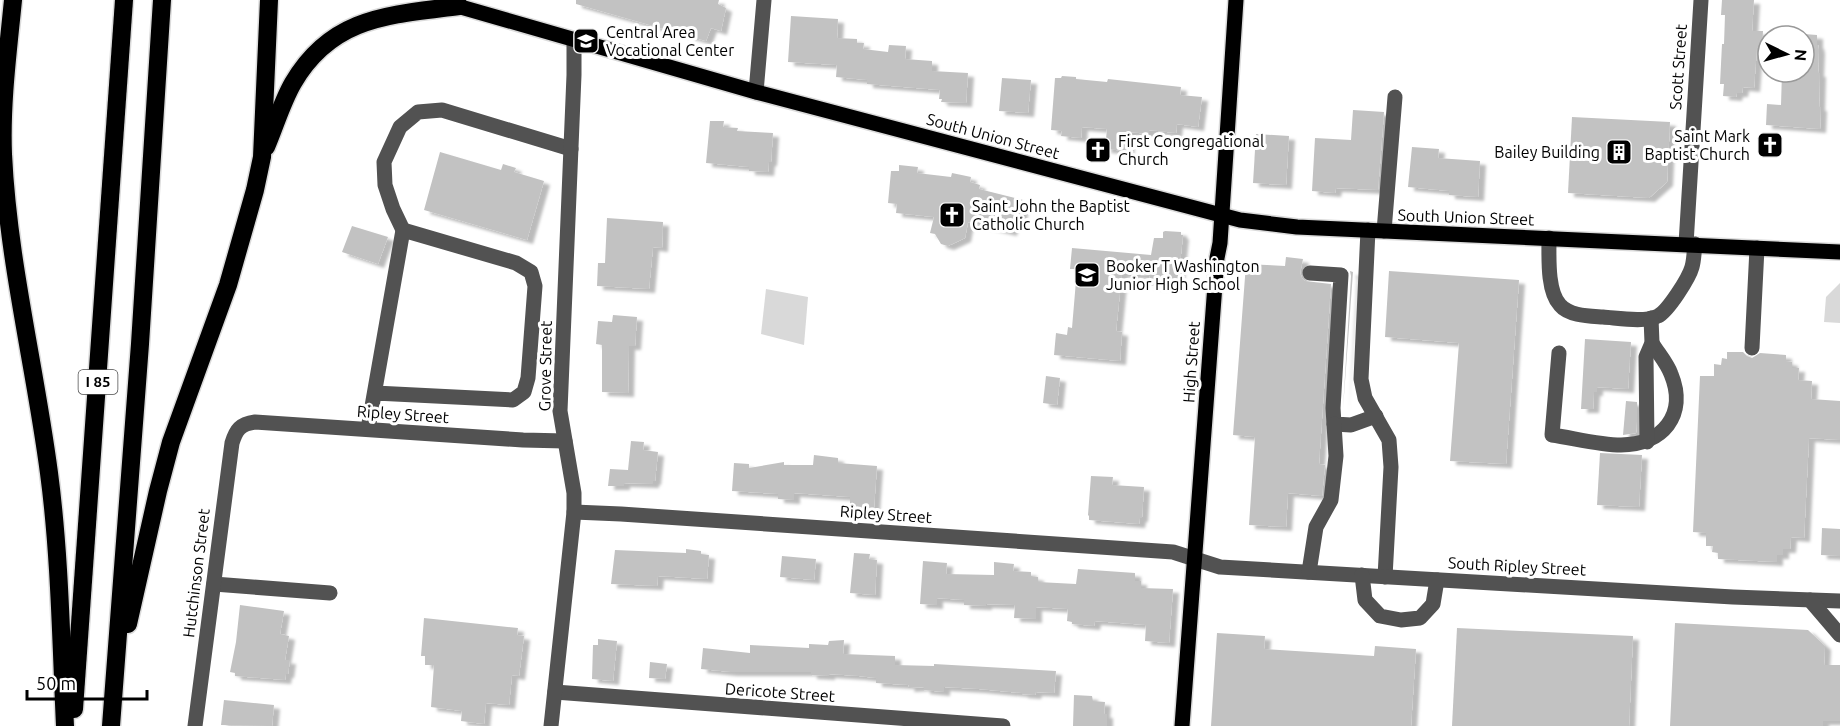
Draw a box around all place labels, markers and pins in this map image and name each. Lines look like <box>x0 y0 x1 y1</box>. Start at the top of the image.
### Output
place label: Central Area Vocational Center <box>606 23 734 59</box>
school or university icon: Central Area Vocational Center <box>571 26 601 56</box>
place label: Saint Mark Baptist Church <box>1644 127 1750 163</box>
church icon: Saint Mark Baptist Church <box>1755 130 1785 160</box>
place label: First Congregational Church <box>1118 132 1264 168</box>
church icon: First Congregational Church <box>1083 135 1113 165</box>
building icon: Bailey Building <box>1604 137 1634 167</box>
place label: Bailey Building <box>1494 143 1600 161</box>
place label: Saint John the Baptist Catholic Church <box>972 197 1131 233</box>
church icon: Saint John the Baptist Catholic Church <box>937 200 967 230</box>
place label: Booker T Washington Junior High School <box>1106 257 1260 293</box>
school or university icon: Booker T Washington Junior High School <box>1072 260 1102 290</box>

